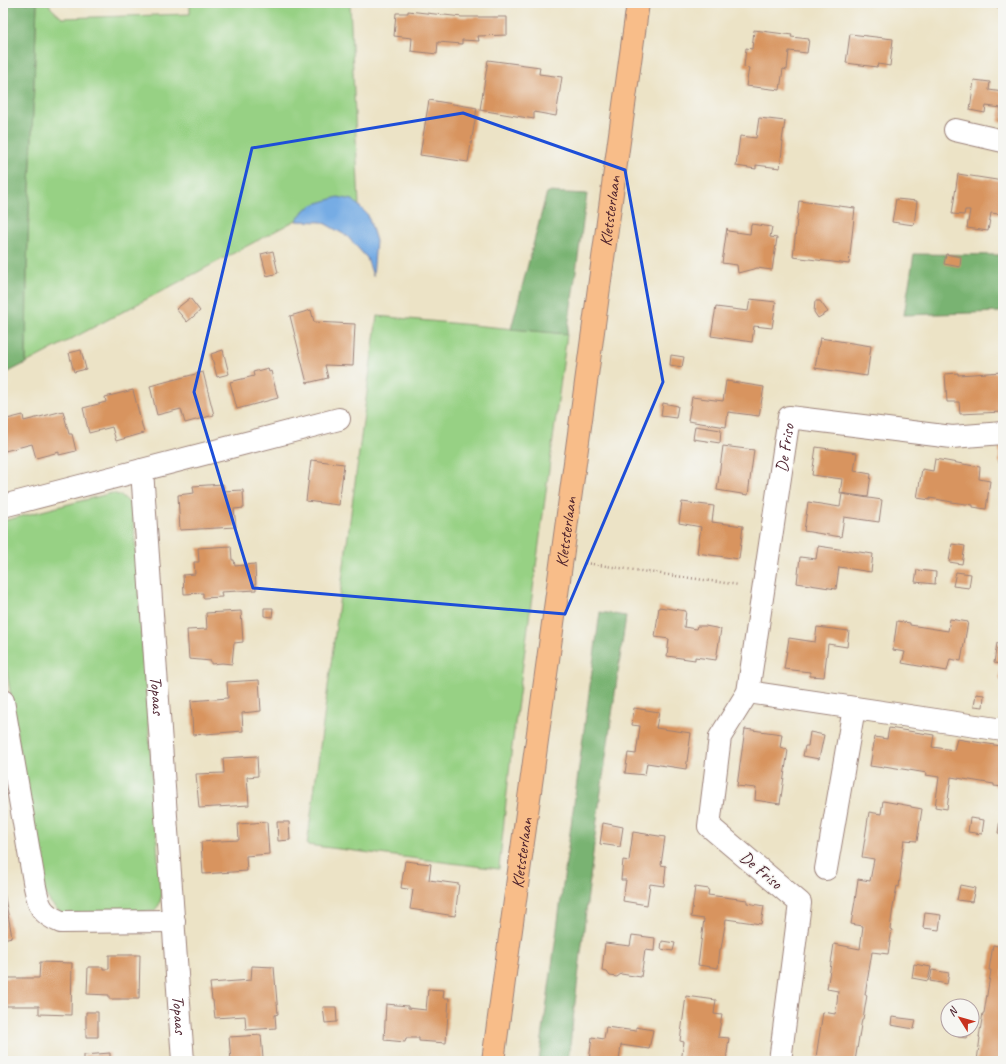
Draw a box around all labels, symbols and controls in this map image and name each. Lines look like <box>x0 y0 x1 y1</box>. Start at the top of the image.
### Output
street label: Kletsterlaan <box>594 173 625 247</box>
street label: De Friso <box>770 421 799 473</box>
street label: Kletsterlaan <box>550 494 581 568</box>
street label: Topaas <box>146 676 170 716</box>
street label: Kletsterlaan <box>506 815 537 889</box>
street label: De Friso <box>736 846 787 894</box>
street label: Topaas <box>168 995 192 1036</box>
north arrow <box>940 998 980 1038</box>
text: N <box>944 1003 961 1019</box>

